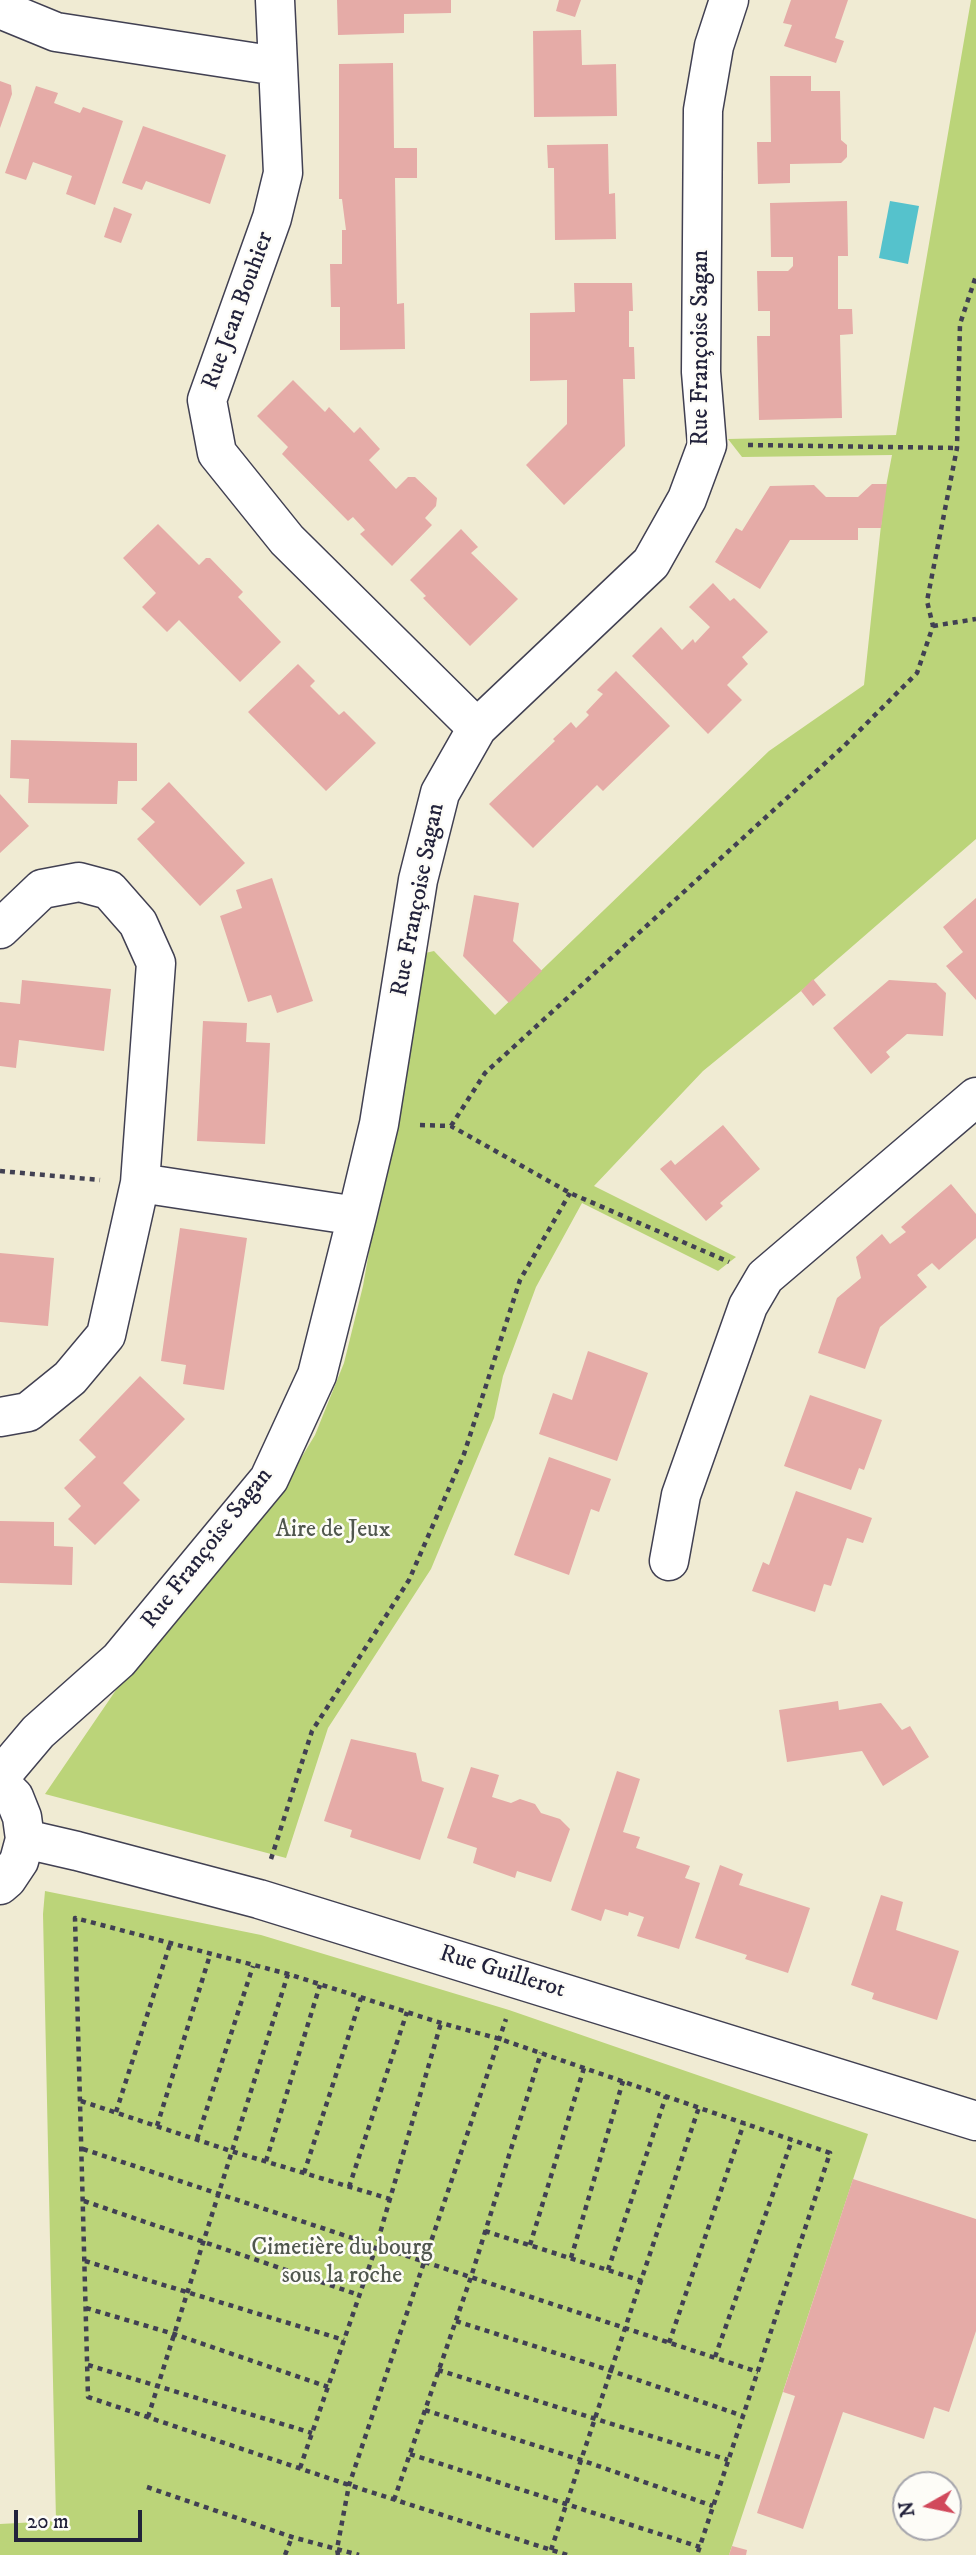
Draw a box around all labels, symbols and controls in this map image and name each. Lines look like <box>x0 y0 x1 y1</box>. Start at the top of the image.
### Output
street label: Rue Jean Bouhier <box>197 228 281 394</box>
street label: Rue Françoise Sagan <box>688 250 716 446</box>
street label: Rue Françoise Sagan <box>386 801 452 999</box>
street label: Rue Françoise Sagan <box>136 1463 280 1635</box>
park label: Aire de Jeux <box>276 1517 390 1545</box>
street label: Rue Guillerot <box>436 1940 568 2006</box>
park label: Cimetière du bourg sous la roche <box>251 2235 433 2291</box>
north arrow <box>892 2471 962 2541</box>
scale bar <box>18 2496 145 2540</box>
text: N <box>895 2500 920 2519</box>
text: 20 m <box>27 2509 69 2535</box>

